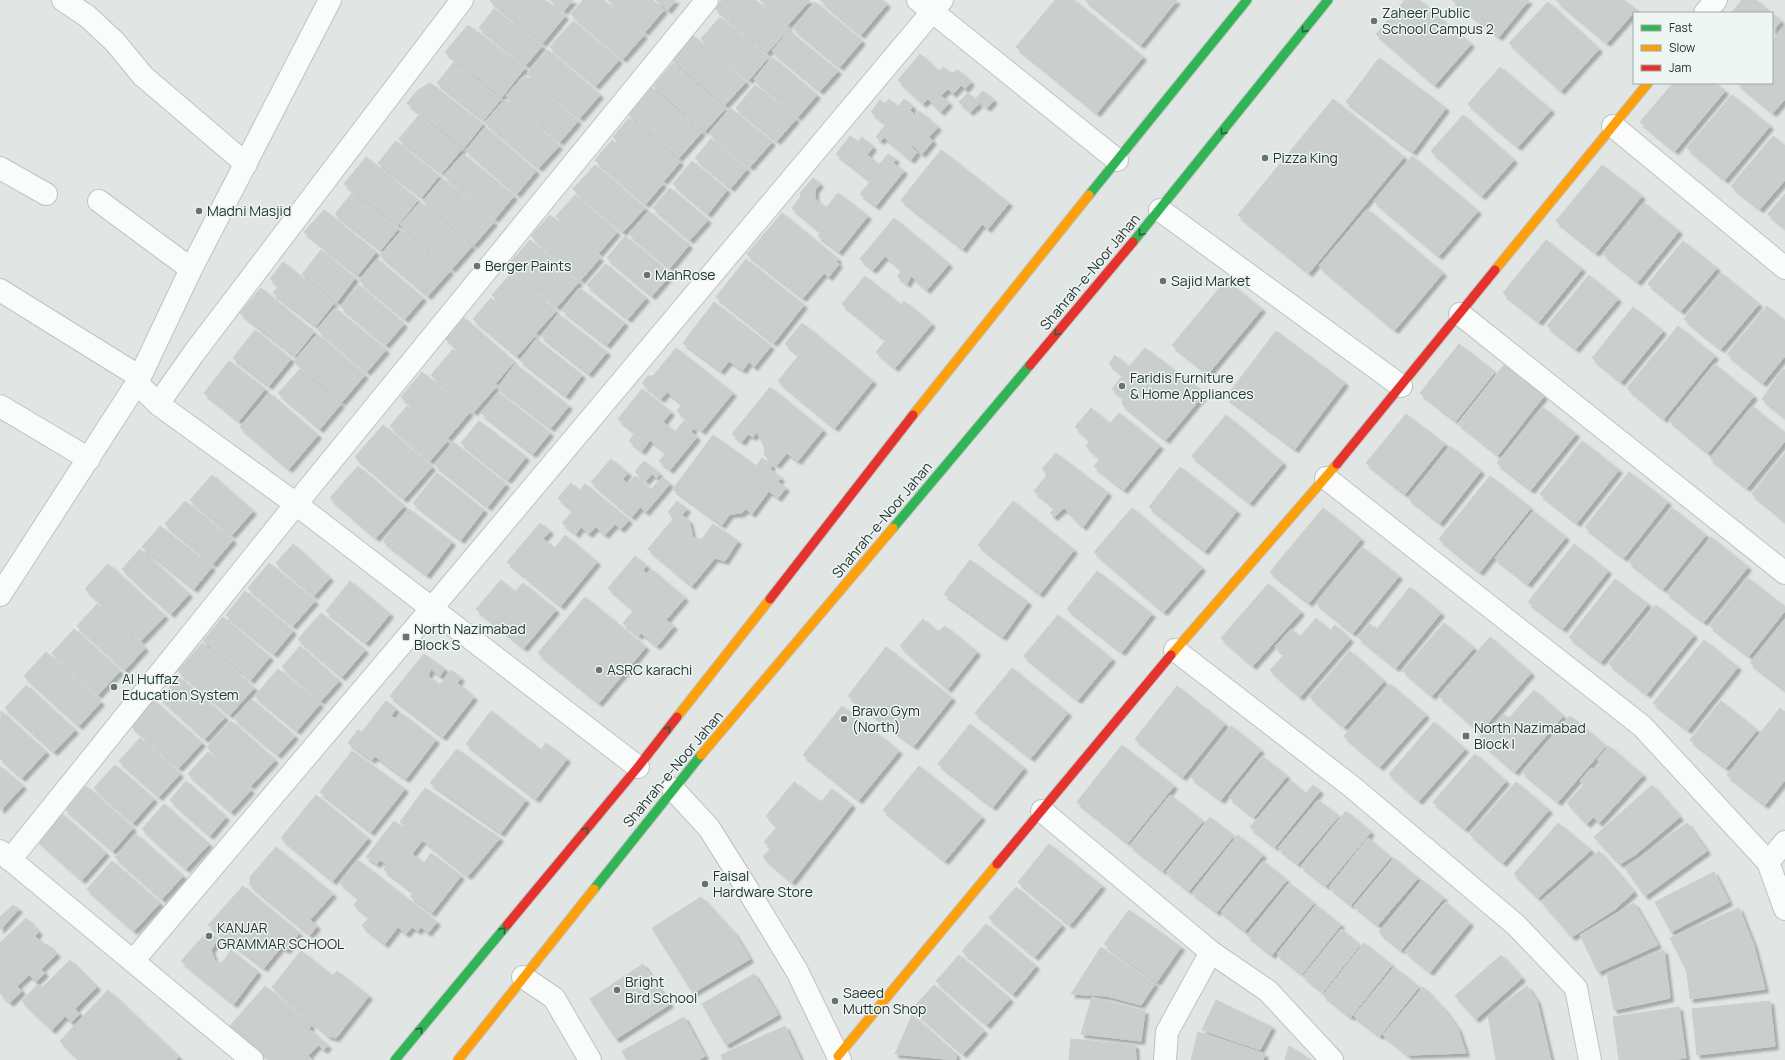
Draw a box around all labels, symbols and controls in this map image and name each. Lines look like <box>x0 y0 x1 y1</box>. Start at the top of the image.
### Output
place label: Zaheer Public School Campus 2 <box>1382 3 1494 38</box>
legend <box>1633 12 1773 84</box>
marker: Zaheer Public School Campus 2 <box>1369 16 1379 26</box>
text: Fast <box>1669 19 1693 36</box>
one-way arrow <box>1301 26 1308 33</box>
text: Slow <box>1669 39 1695 56</box>
text: Jam <box>1669 59 1691 76</box>
one-way arrow <box>1220 128 1227 135</box>
place label: Pizza King <box>1273 148 1338 167</box>
marker: Pizza King <box>1260 153 1270 163</box>
place label: Madni Masjid <box>207 201 291 220</box>
marker: Madni Masjid <box>194 206 204 216</box>
street label: Shahrah-e-Noor Jahan <box>1035 209 1144 334</box>
one-way arrow <box>1138 229 1145 236</box>
place label: Berger Paints <box>485 256 571 275</box>
marker: Berger Paints <box>472 261 482 271</box>
place label: MahRose <box>655 265 715 284</box>
marker: MahRose <box>642 270 652 280</box>
place label: Sajid Market <box>1171 271 1251 290</box>
marker: Sajid Market <box>1158 276 1168 286</box>
one-way arrow <box>1055 328 1062 335</box>
place label: Faridis Furniture & Home Appliances <box>1130 368 1254 403</box>
marker: Faridis Furniture & Home Appliances <box>1117 381 1127 391</box>
street label: Shahrah-e-Noor Jahan <box>827 457 936 582</box>
place label: North Nazimabad Block S <box>414 619 526 654</box>
marker: North Nazimabad Block S <box>401 632 411 642</box>
place label: ASRC karachi <box>607 660 692 679</box>
marker: ASRC karachi <box>594 665 604 675</box>
place label: Al Huffaz Education System <box>122 669 239 704</box>
marker: Al Huffaz Education System <box>109 682 119 692</box>
place label: Bravo Gym (North) <box>852 701 920 736</box>
street label: Shahrah-e-Noor Jahan <box>618 706 727 831</box>
marker: Bravo Gym (North) <box>839 714 849 724</box>
place label: North Nazimabad Block I <box>1474 718 1586 753</box>
one-way arrow <box>663 726 670 733</box>
marker: North Nazimabad Block I <box>1461 731 1471 741</box>
one-way arrow <box>581 827 588 834</box>
place label: Faisal Hardware Store <box>713 866 813 901</box>
marker: Faisal Hardware Store <box>700 879 710 889</box>
place label: KANJAR GRAMMAR SCHOOL <box>217 918 344 953</box>
one-way arrow <box>498 927 505 934</box>
marker: KANJAR GRAMMAR SCHOOL <box>204 931 214 941</box>
place label: Bright Bird School <box>625 972 697 1007</box>
place label: Saeed Mutton Shop <box>843 983 926 1018</box>
marker: Bright Bird School <box>612 985 622 995</box>
marker: Saeed Mutton Shop <box>830 996 840 1006</box>
one-way arrow <box>415 1027 422 1034</box>

